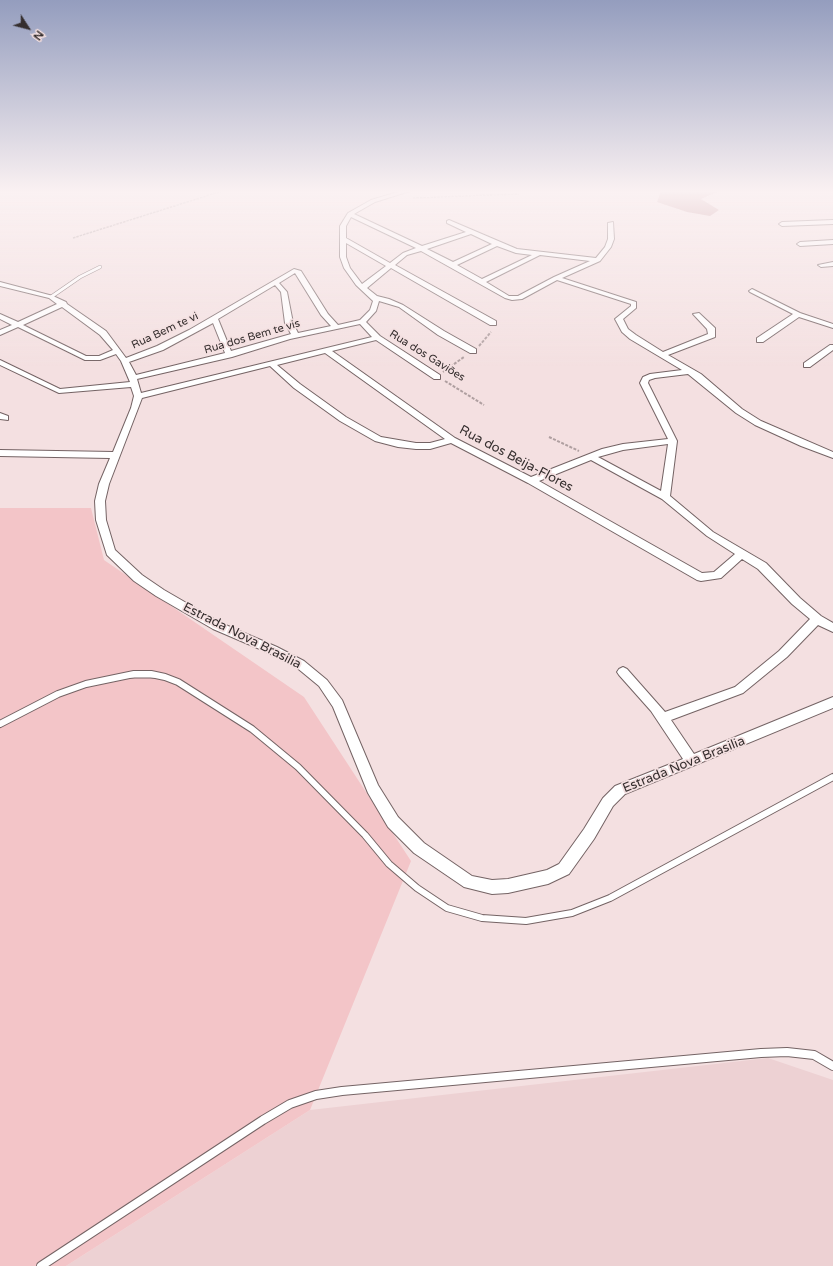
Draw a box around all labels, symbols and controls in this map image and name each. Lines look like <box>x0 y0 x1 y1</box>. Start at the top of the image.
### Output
north arrow <box>8 8 48 48</box>
text: N <box>30 28 46 43</box>
street label: Rua Bem te vi <box>130 310 200 352</box>
street label: Rua dos Bem te vis <box>203 317 301 357</box>
street label: Rua dos Gaviões <box>387 327 467 385</box>
street label: Rua dos Beija-Flores <box>457 422 575 496</box>
street label: Estrada Nova Brasilia <box>180 599 304 673</box>
street label: Estrada Nova Brasilia <box>621 733 747 797</box>

